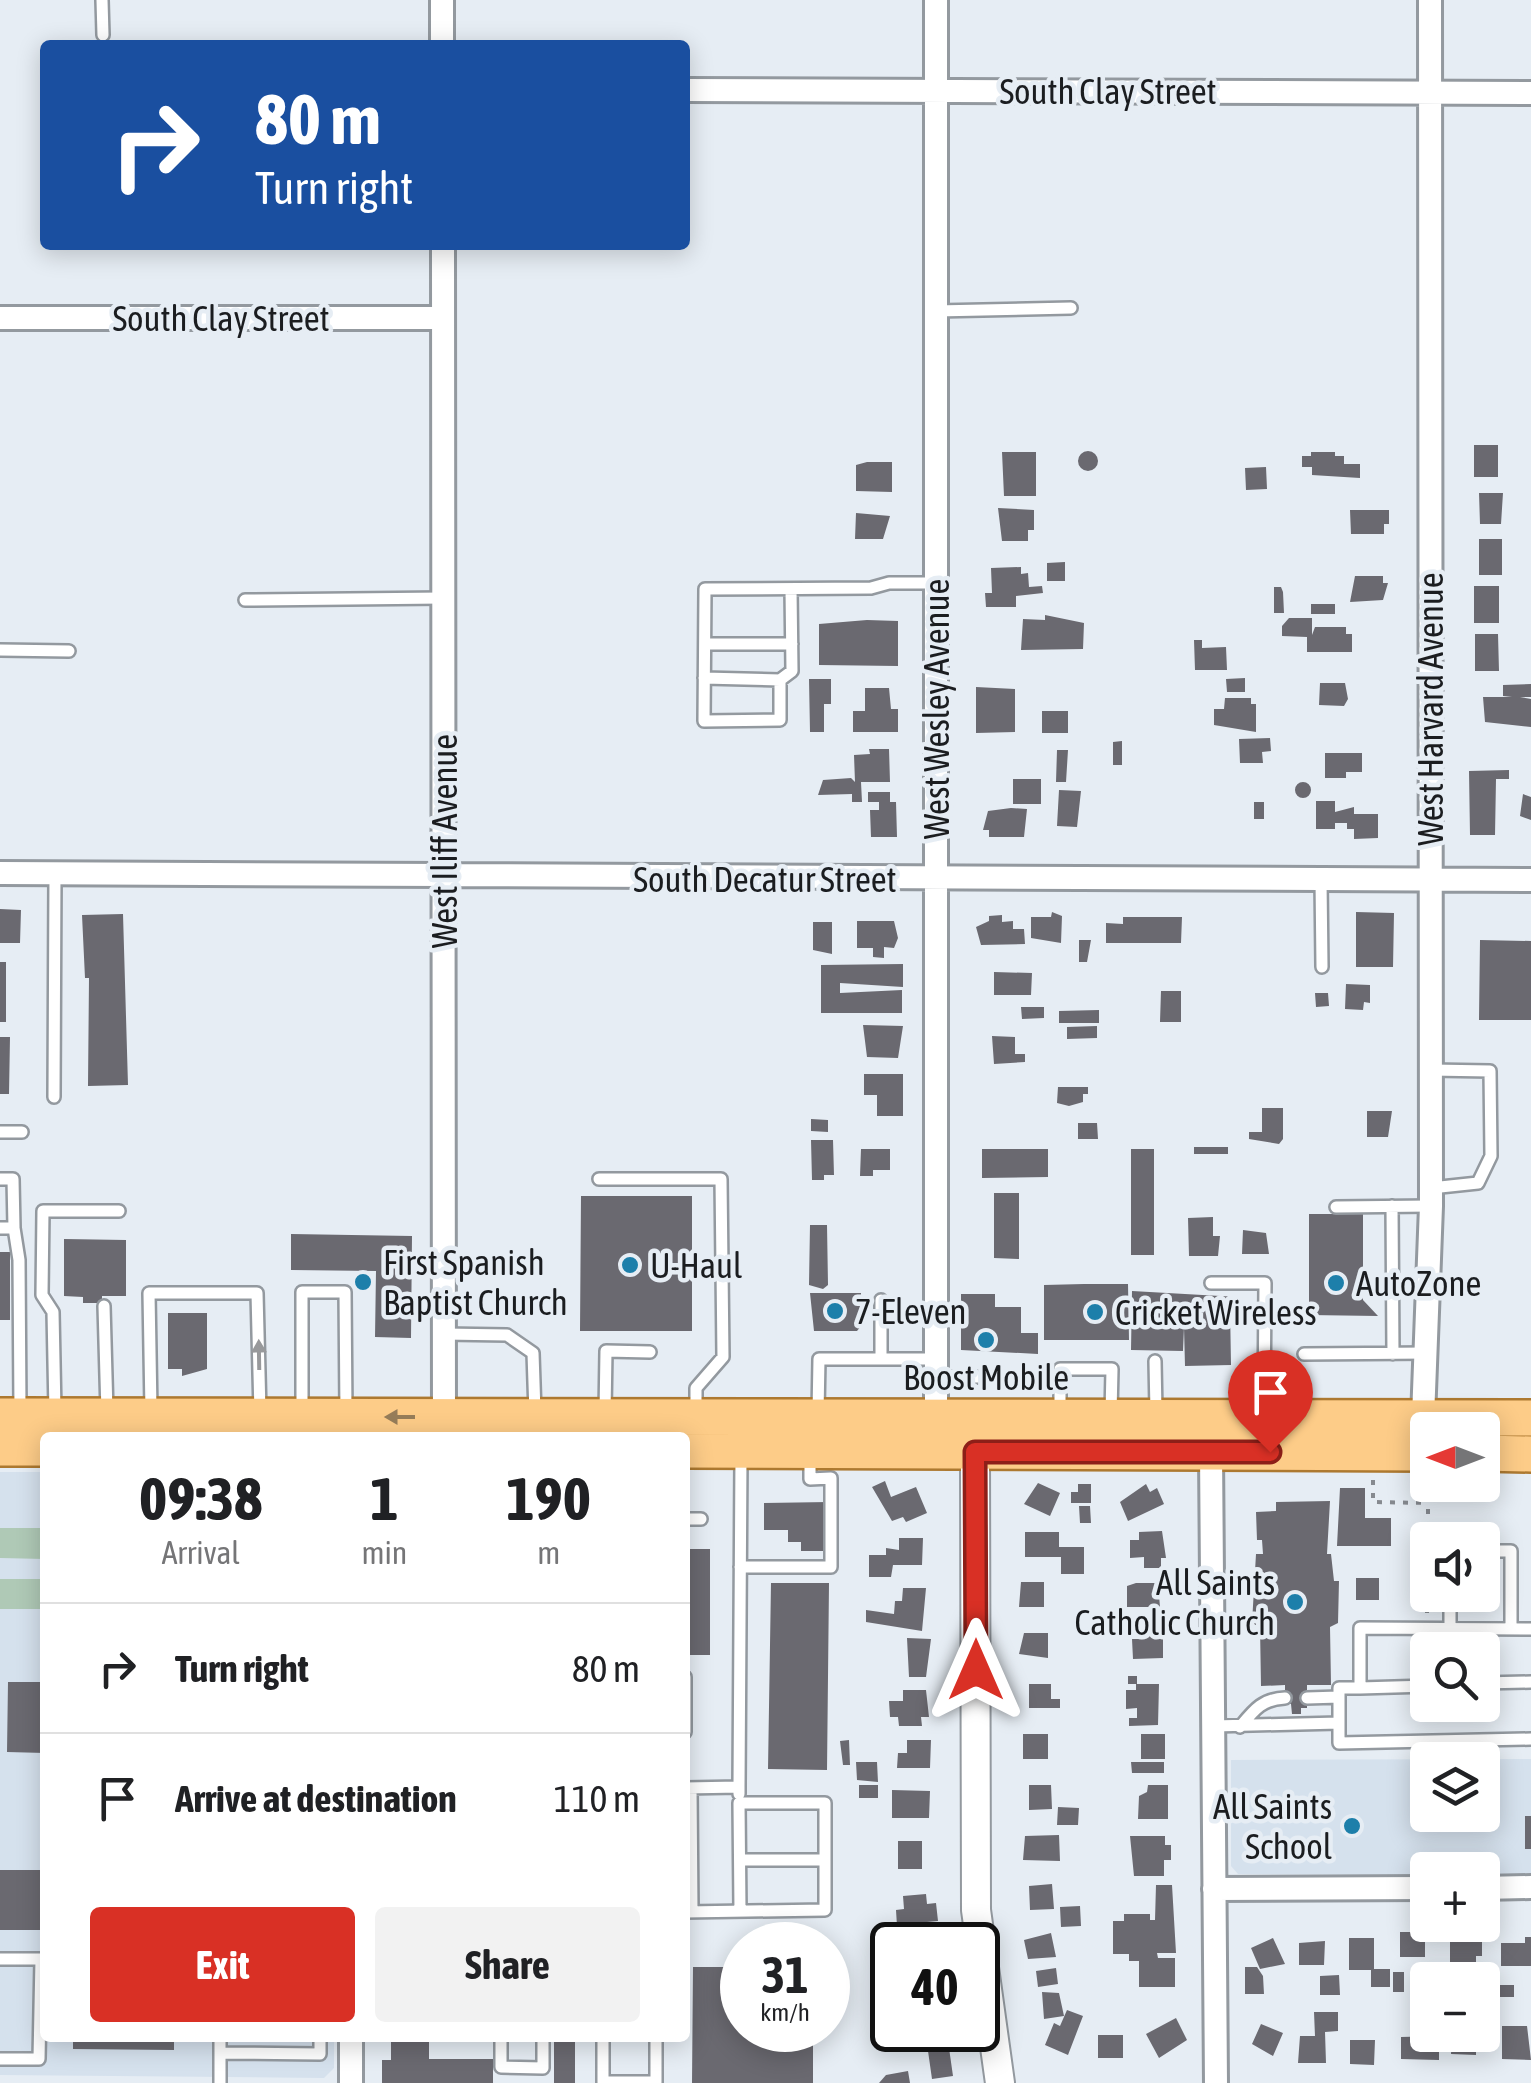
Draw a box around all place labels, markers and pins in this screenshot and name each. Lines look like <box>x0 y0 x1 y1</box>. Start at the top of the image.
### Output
place label: First Spanish Baptist Church <box>383 1242 568 1322</box>
place label: U-Haul <box>650 1245 742 1285</box>
marker: U-Haul <box>619 1254 641 1276</box>
place label: AutoZone <box>1356 1263 1481 1303</box>
marker: First Spanish Baptist Church <box>352 1271 374 1293</box>
marker: AutoZone <box>1325 1272 1347 1294</box>
place label: 7-Eleven <box>855 1291 967 1331</box>
place label: Cricket Wireless <box>1115 1292 1317 1332</box>
marker: 7-Eleven <box>824 1300 846 1322</box>
marker: Cricket Wireless <box>1084 1301 1106 1323</box>
marker: Boost Mobile <box>975 1329 997 1351</box>
pin <box>1228 1350 1313 1453</box>
place label: Boost Mobile <box>903 1357 1069 1397</box>
place label: All Saints Catholic Church <box>1075 1562 1275 1642</box>
marker: All Saints Catholic Church <box>1284 1591 1306 1613</box>
place label: All Saints School <box>1213 1786 1332 1866</box>
marker: All Saints School <box>1341 1815 1363 1837</box>

